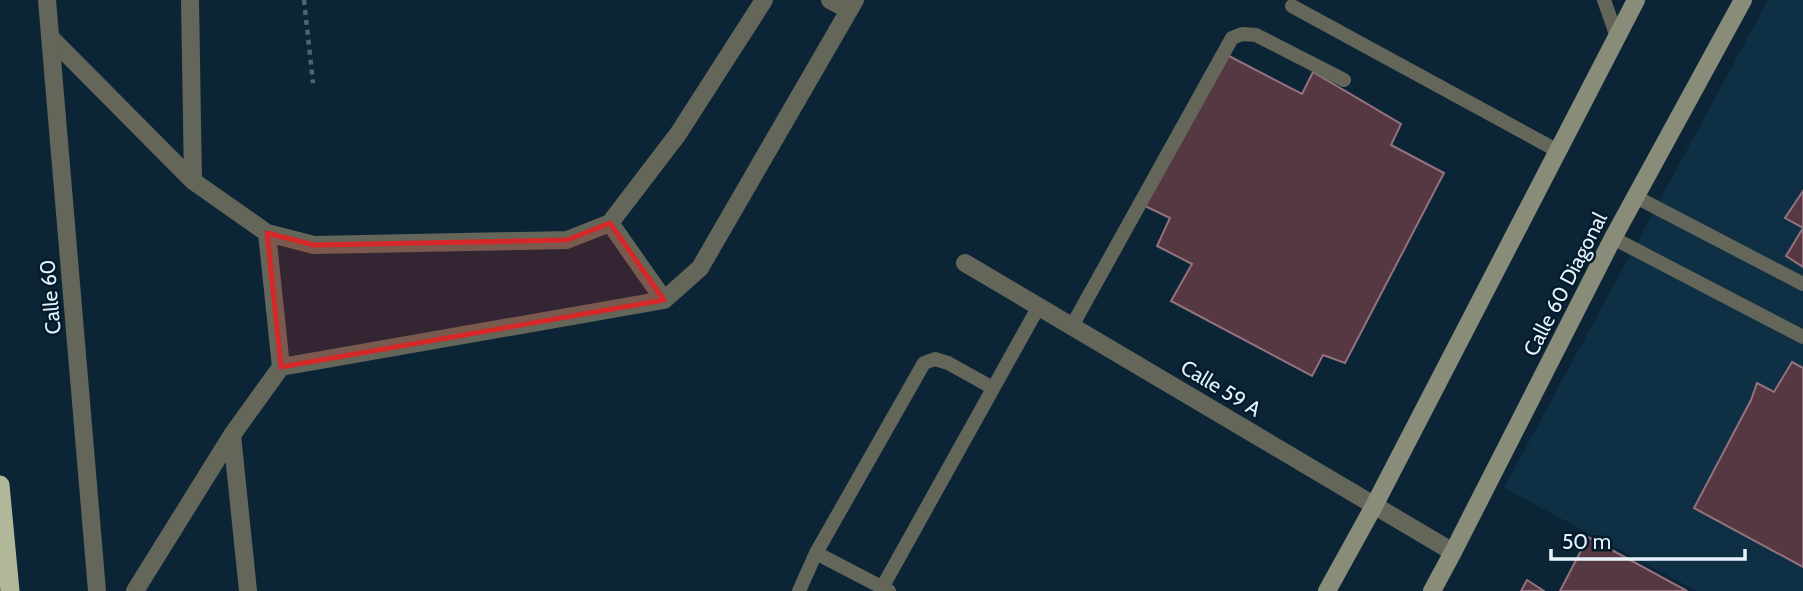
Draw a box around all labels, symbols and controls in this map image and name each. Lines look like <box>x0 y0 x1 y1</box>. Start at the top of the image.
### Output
street label: Calle 60 Diagonal <box>1518 208 1612 360</box>
street label: Calle 60 <box>34 259 66 335</box>
street label: Calle 59 A <box>1176 354 1266 422</box>
scale bar <box>1551 518 1745 562</box>
text: 50 m <box>1562 529 1611 554</box>

